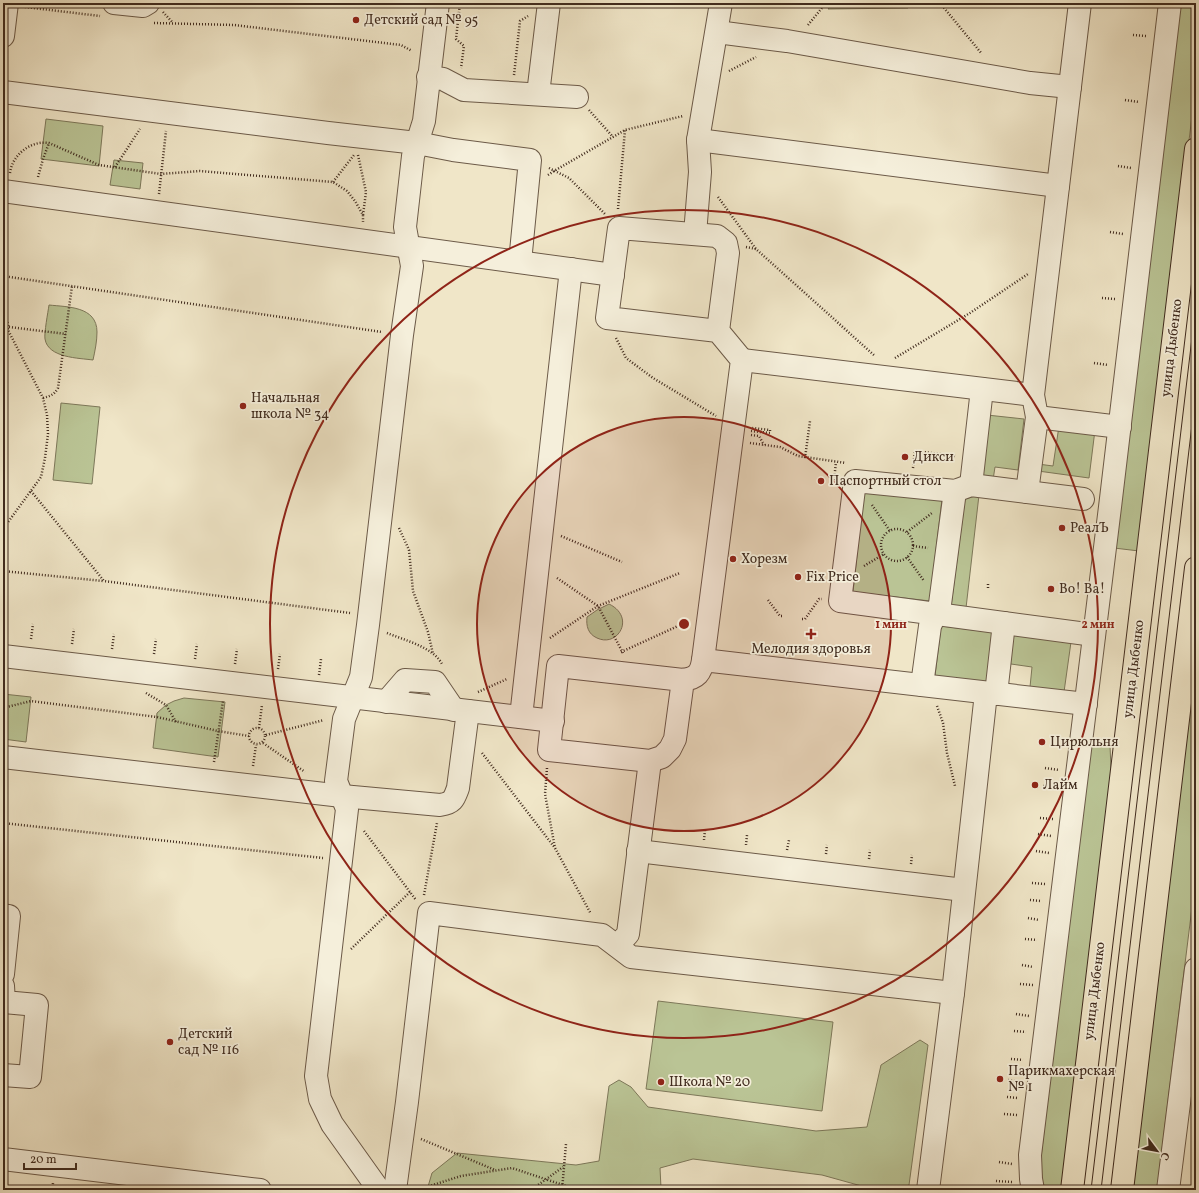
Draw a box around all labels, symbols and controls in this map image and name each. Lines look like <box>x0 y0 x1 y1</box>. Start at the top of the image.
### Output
place label: Детский сад № 95 <box>364 11 478 30</box>
marker: Детский сад № 95 <box>351 15 361 25</box>
street label: улица Дыбенко <box>1157 298 1187 398</box>
place label: Начальная школа № 34 <box>251 389 329 424</box>
marker: Начальная школа № 34 <box>238 401 248 411</box>
place label: Дикси <box>913 448 954 467</box>
marker: Дикси <box>900 452 910 462</box>
place label: Паспортный стол <box>829 472 942 491</box>
marker: Паспортный стол <box>816 476 826 486</box>
place label: РеалЪ <box>1070 519 1109 538</box>
marker: РеалЪ <box>1057 523 1067 533</box>
place label: Хорезм <box>741 550 788 569</box>
marker: Хорезм <box>728 554 738 564</box>
place label: Fix Price <box>806 568 859 587</box>
marker: Fix Price <box>793 572 803 582</box>
place label: Во! Ва! <box>1059 580 1105 599</box>
marker: Во! Ва! <box>1046 584 1056 594</box>
centre of rings <box>677 617 691 631</box>
text: 1 мин <box>875 617 907 633</box>
text: 2 мин <box>1081 617 1115 633</box>
street label: улица Дыбенко <box>1119 619 1149 719</box>
marker: Мелодия здоровья <box>806 629 816 639</box>
place label: Мелодия здоровья <box>751 640 871 659</box>
place label: Цирюльня <box>1050 733 1118 752</box>
marker: Цирюльня <box>1037 737 1047 747</box>
place label: Лайм <box>1043 776 1078 795</box>
marker: Лайм <box>1030 780 1040 790</box>
street label: улица Дыбенко <box>1080 941 1110 1041</box>
place label: Детский сад № 116 <box>178 1025 239 1060</box>
marker: Детский сад № 116 <box>165 1037 175 1047</box>
place label: Парикмахерская № 1 <box>1008 1062 1115 1097</box>
place label: Школа № 20 <box>669 1073 750 1092</box>
marker: Парикмахерская № 1 <box>995 1074 1005 1084</box>
marker: Школа № 20 <box>656 1077 666 1087</box>
north arrow <box>1137 1131 1177 1171</box>
scale bar <box>24 1145 76 1171</box>
text: С <box>1156 1149 1172 1162</box>
text: 20 m <box>30 1152 57 1168</box>

